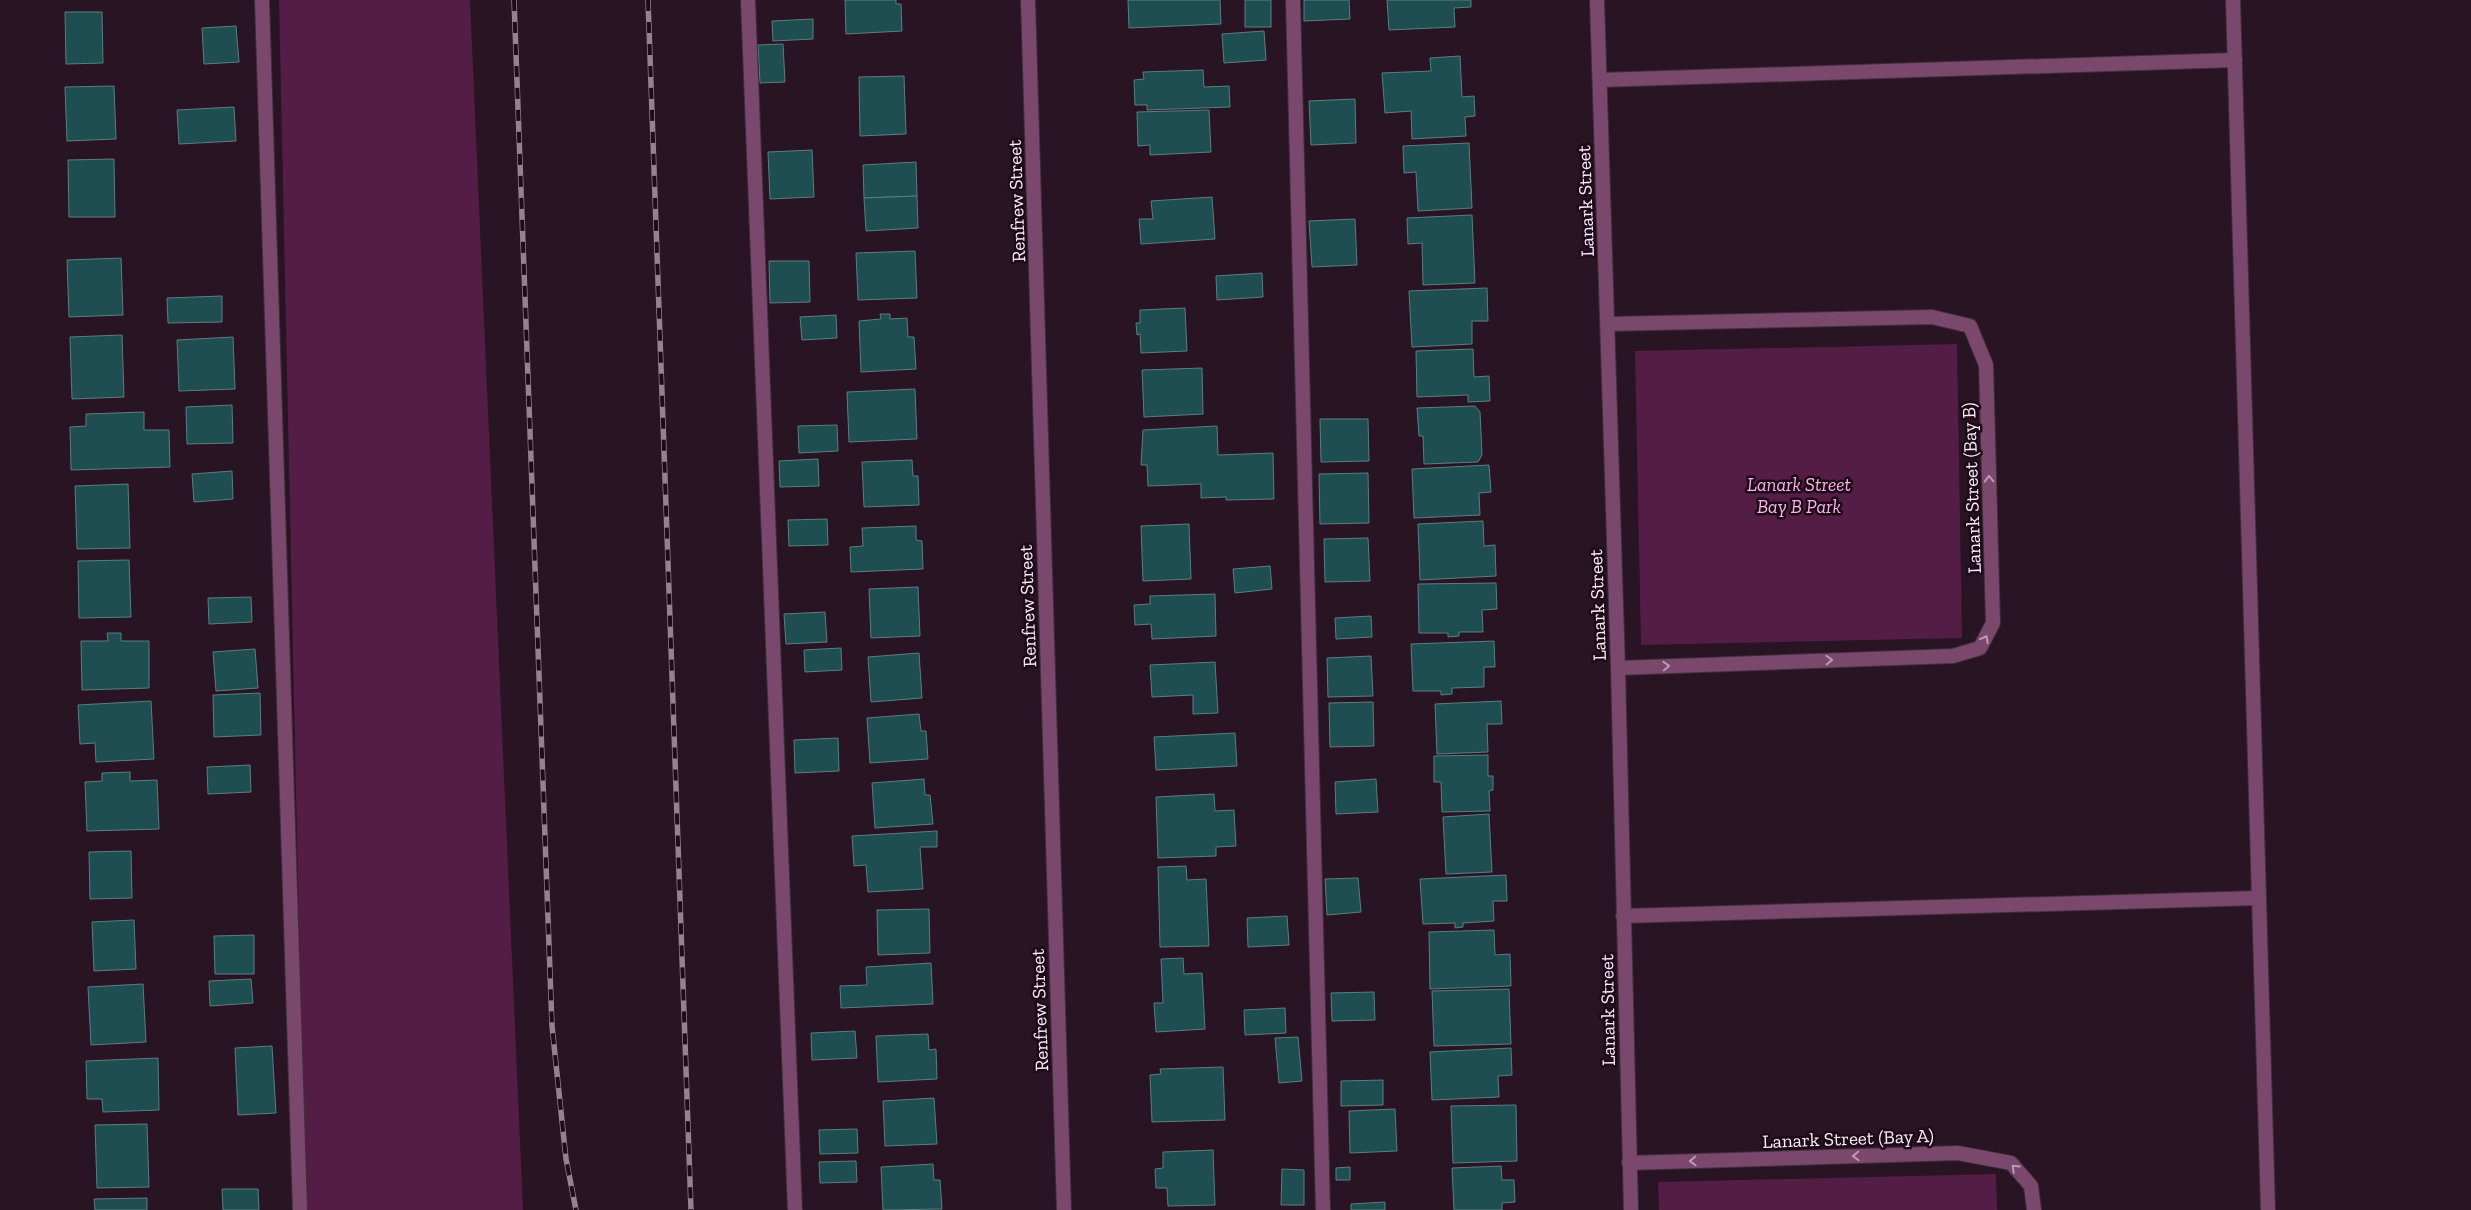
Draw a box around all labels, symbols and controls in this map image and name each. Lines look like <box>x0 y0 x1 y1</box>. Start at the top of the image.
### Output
street label: Renfrew Street <box>1003 139 1030 263</box>
street label: Lanark Street <box>1572 145 1599 257</box>
street label: Lanark Street (Bay B) <box>1957 402 1986 574</box>
park label: Lanark Street Bay B Park <box>1747 473 1852 518</box>
one-way arrow <box>1984 474 1994 482</box>
street label: Renfrew Street <box>1014 544 1041 668</box>
street label: Lanark Street <box>1584 549 1611 661</box>
one-way arrow <box>1979 635 1989 644</box>
one-way arrow <box>1825 655 1833 666</box>
one-way arrow <box>1663 661 1671 672</box>
street label: Renfrew Street <box>1026 948 1053 1072</box>
street label: Lanark Street <box>1595 954 1620 1066</box>
street label: Lanark Street (Bay A) <box>1762 1124 1934 1153</box>
one-way arrow <box>1852 1151 1860 1162</box>
one-way arrow <box>1689 1156 1697 1167</box>
one-way arrow <box>2012 1165 2021 1174</box>

